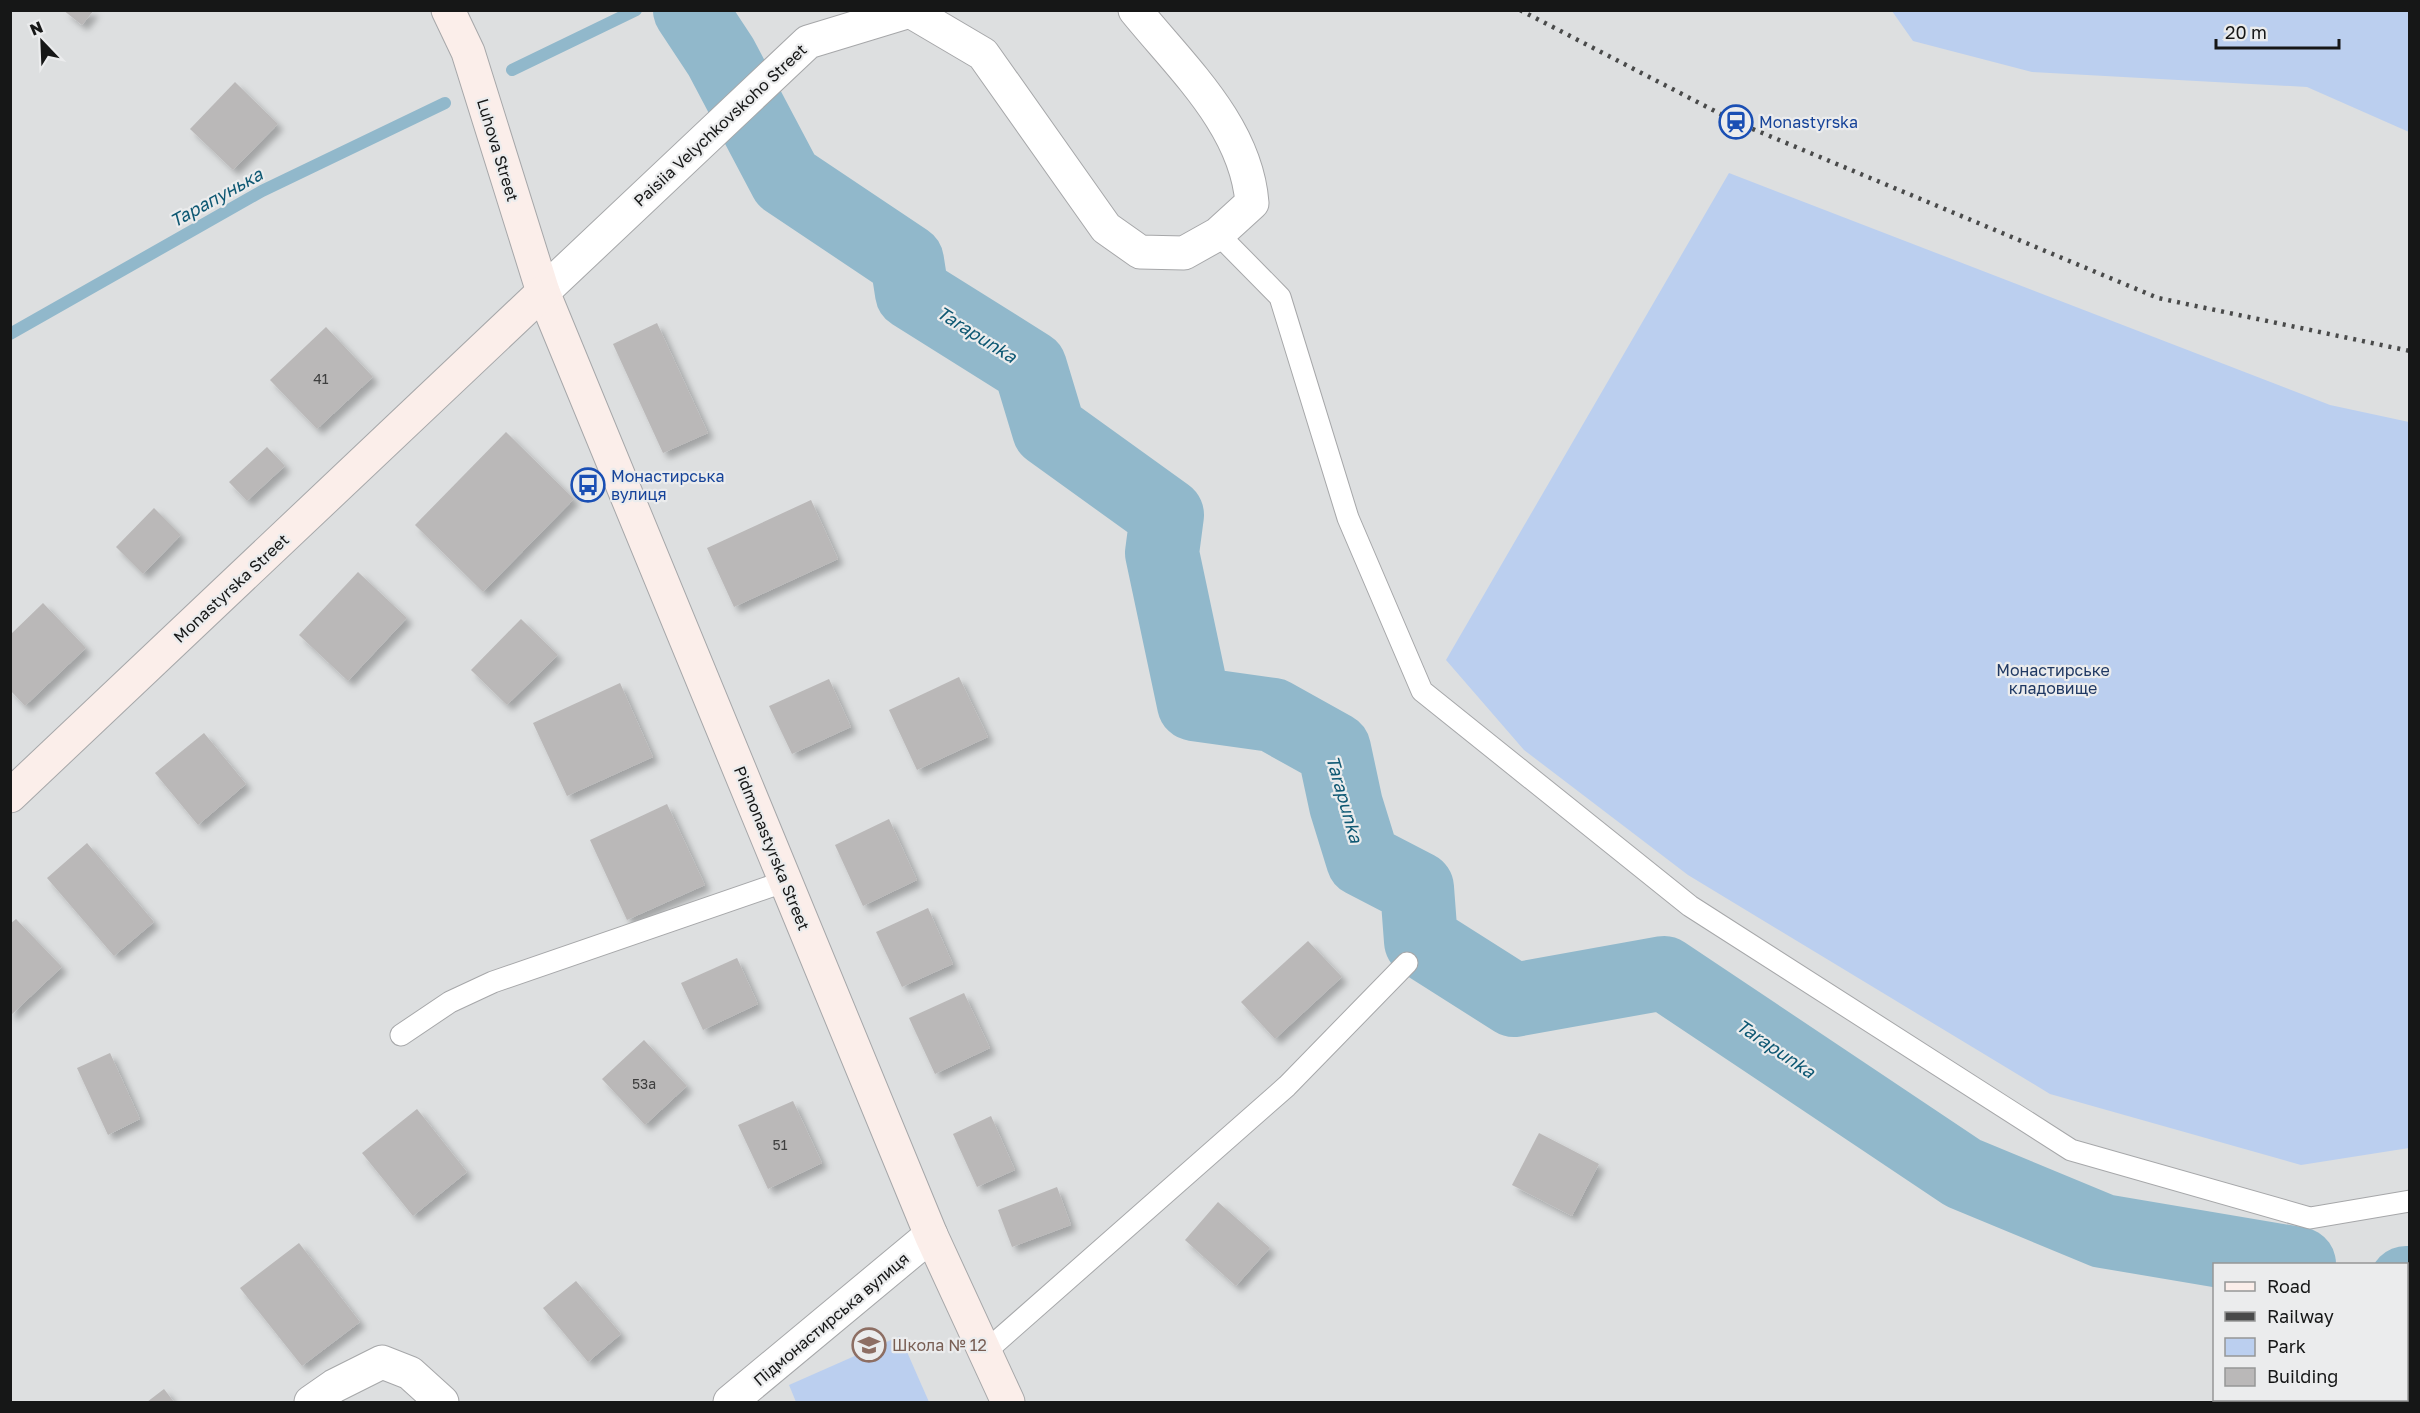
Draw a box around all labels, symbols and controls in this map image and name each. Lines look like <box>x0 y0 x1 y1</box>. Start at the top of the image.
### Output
north arrow <box>12 12 72 72</box>
scale bar <box>2216 12 2339 50</box>
text: N <box>27 17 46 40</box>
text: 20 m <box>2225 21 2267 43</box>
street label: Paisiia Velychkovskoho Street <box>629 39 811 211</box>
street label: Luhova Street <box>473 96 523 204</box>
station icon: Monastyrska <box>1718 104 1754 140</box>
place label: Monastyrska <box>1759 112 1858 132</box>
water label: Тарапунька <box>166 162 267 231</box>
water label: Tarapunka <box>933 301 1022 368</box>
house number: 41 <box>313 370 329 387</box>
place label: Монастирська вулиця <box>611 466 725 504</box>
bus stop icon: Монастирська вулиця <box>570 467 606 503</box>
street label: Monastyrska Street <box>169 529 293 647</box>
park label: Монастирське кладовище <box>1996 660 2110 698</box>
water label: Tarapunka <box>1322 753 1368 846</box>
street label: Pidmonastyrska Street <box>730 763 814 933</box>
water label: Tarapunka <box>1733 1014 1820 1083</box>
house number: 53а <box>632 1075 656 1092</box>
house number: 51 <box>773 1136 788 1153</box>
street label: Підмонастирська вулиця <box>749 1248 913 1390</box>
legend <box>2213 1263 2408 1401</box>
text: Road <box>2267 1275 2311 1297</box>
text: Railway <box>2267 1305 2334 1327</box>
school or university icon: Школа № 12 <box>851 1327 887 1363</box>
place label: Школа № 12 <box>892 1335 987 1355</box>
text: Park <box>2267 1335 2306 1357</box>
text: Building <box>2267 1365 2338 1387</box>

